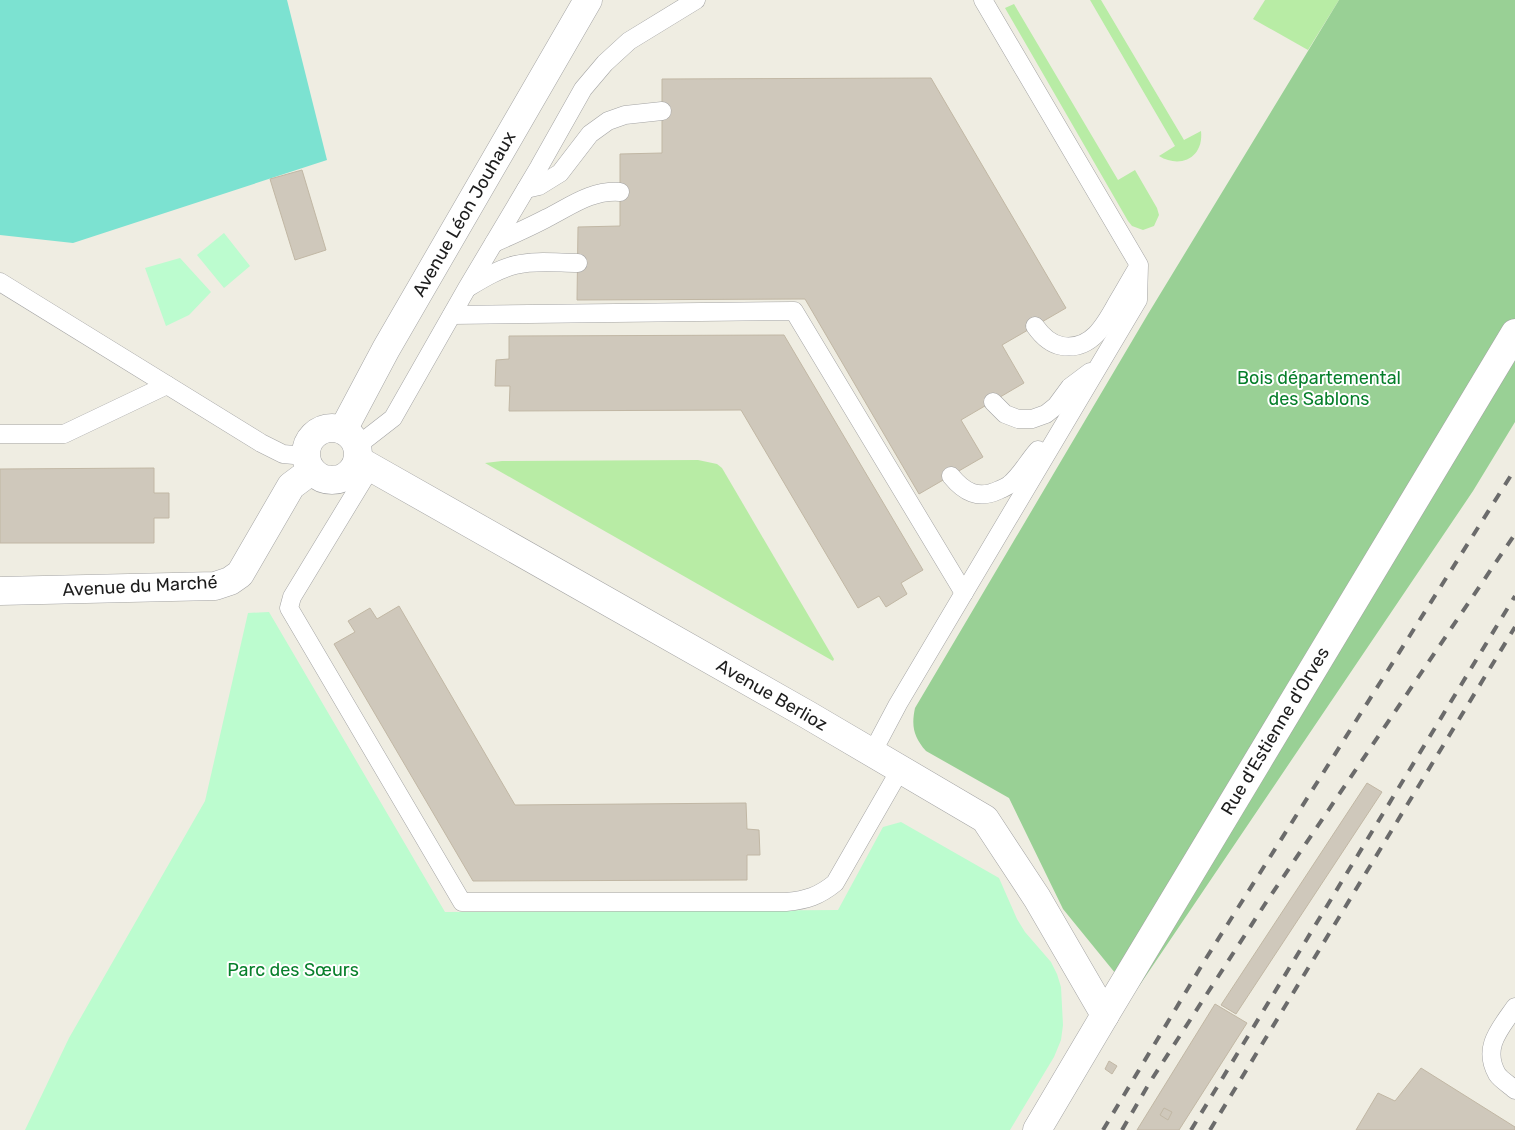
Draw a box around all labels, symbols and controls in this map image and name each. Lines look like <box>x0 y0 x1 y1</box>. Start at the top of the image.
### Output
street label: Avenue Léon Jouhaux <box>408 127 520 301</box>
park label: Bois départemental des Sablons <box>1237 367 1401 410</box>
street label: Avenue du Marché <box>62 571 218 601</box>
street label: Rue d'Estienne d'Orves <box>1216 643 1334 819</box>
street label: Avenue Berlioz <box>713 654 831 736</box>
park label: Parc des Sœurs <box>227 959 359 981</box>

